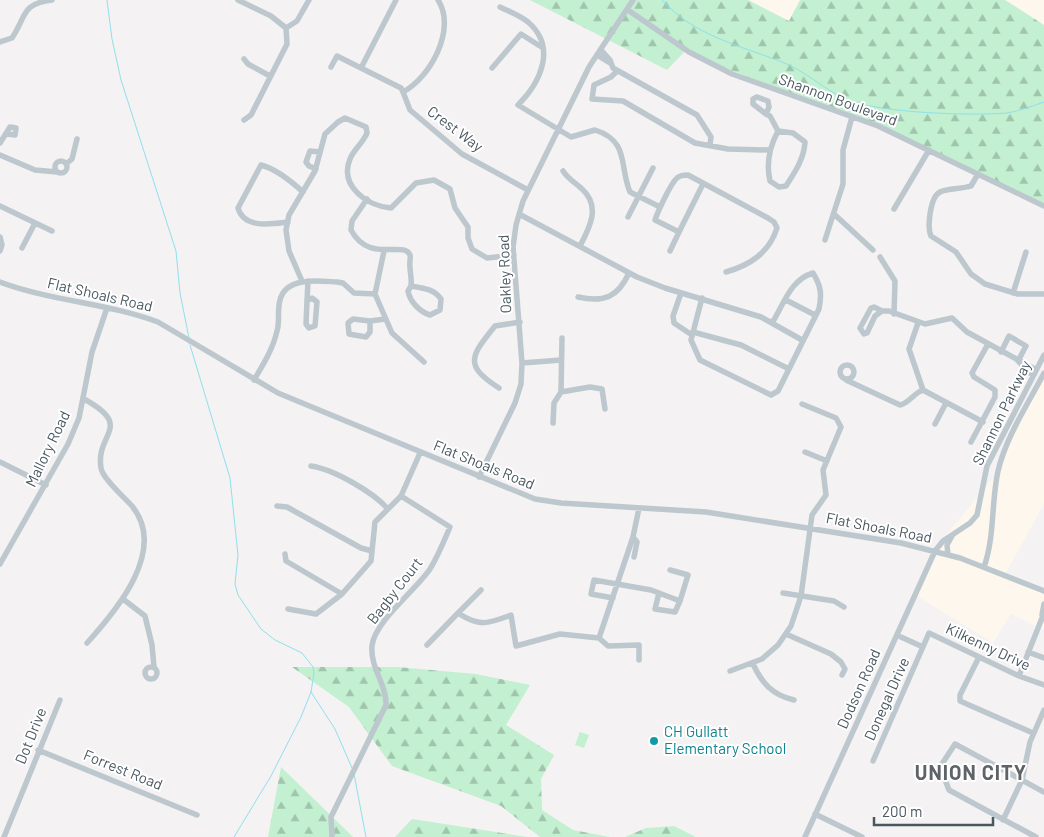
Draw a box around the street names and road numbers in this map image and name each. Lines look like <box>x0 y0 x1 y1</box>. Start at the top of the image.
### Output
street label: Shannon Boulevard <box>777 69 900 129</box>
street label: Crest Way <box>424 101 487 155</box>
street label: Oakley Road <box>494 234 514 314</box>
street label: Flat Shoals Road <box>46 273 155 315</box>
street label: Shannon Parkway <box>968 357 1034 468</box>
street label: Mallory Road <box>21 408 73 490</box>
street label: Flat Shoals Road <box>431 436 538 493</box>
street label: Flat Shoals Road <box>825 508 934 546</box>
street label: Bagby Court <box>363 554 426 627</box>
street label: Kilkenny Drive <box>943 619 1033 673</box>
street label: Dodson Road <box>833 646 884 731</box>
street label: Donegal Drive <box>860 654 912 743</box>
street label: Dot Drive <box>11 705 50 766</box>
street label: Forrest Road <box>81 745 166 793</box>

